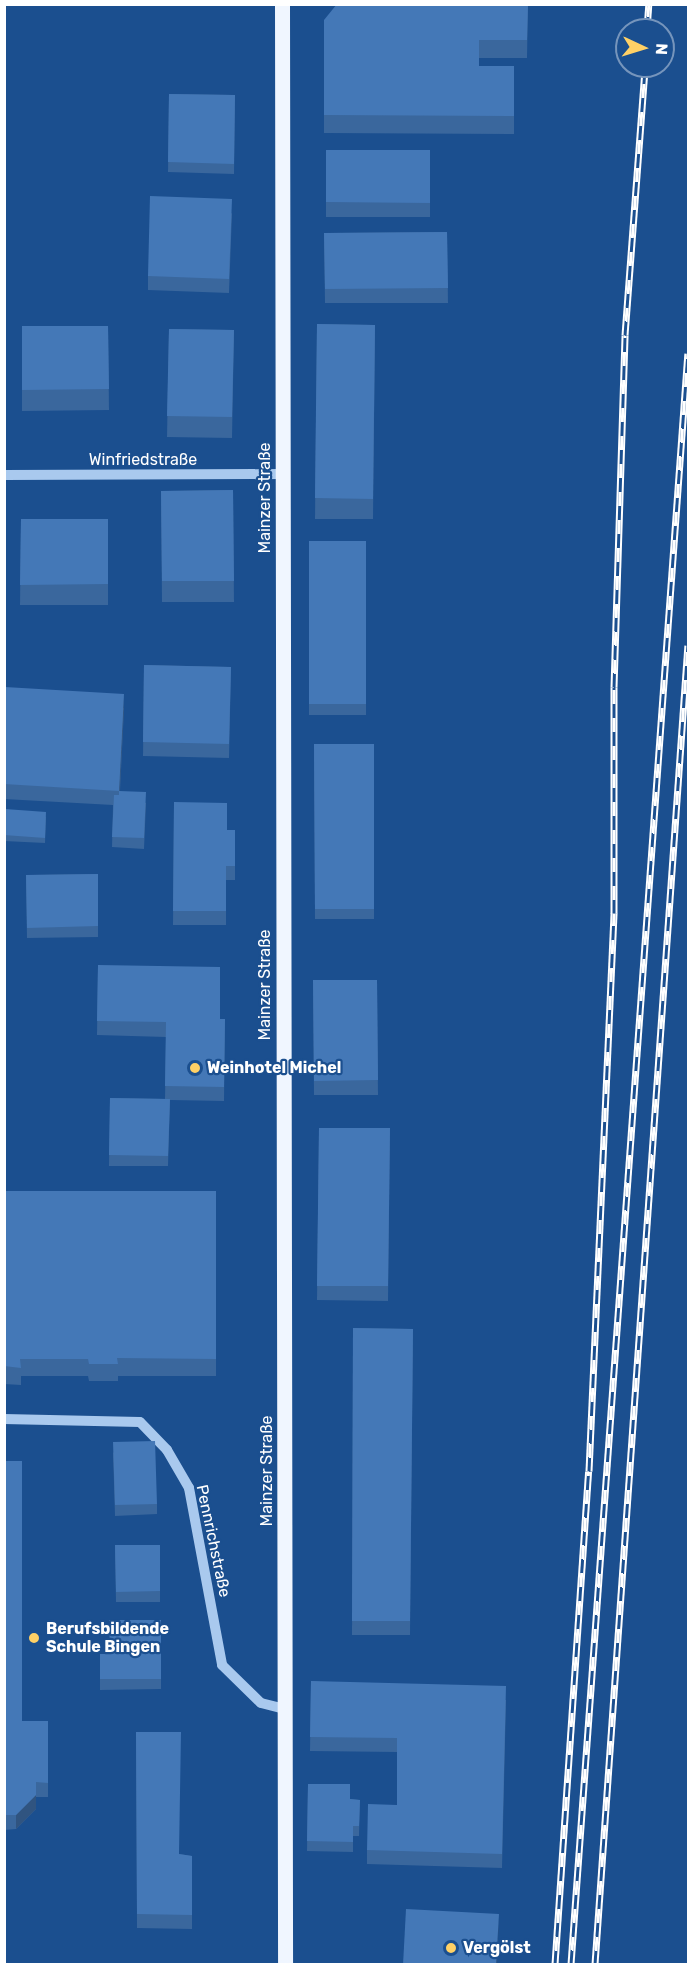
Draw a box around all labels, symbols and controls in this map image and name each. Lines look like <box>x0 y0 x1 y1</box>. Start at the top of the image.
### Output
north arrow <box>615 18 675 78</box>
text: N <box>652 43 671 56</box>
street label: Mainzer Straße <box>255 442 275 554</box>
street label: Winfriedstraße <box>89 450 197 470</box>
street label: Mainzer Straße <box>255 929 275 1041</box>
place label: Weinhotel Michel <box>207 1058 341 1078</box>
marker: Weinhotel Michel <box>188 1061 202 1075</box>
street label: Mainzer Straße <box>257 1415 277 1527</box>
street label: Pennrichstraße <box>192 1483 234 1599</box>
place label: Berufsbildende Schule Bingen <box>46 1619 169 1657</box>
marker: Berufsbildende Schule Bingen <box>27 1631 41 1645</box>
place label: Vergölst <box>463 1938 531 1958</box>
marker: Vergölst <box>444 1941 458 1955</box>

